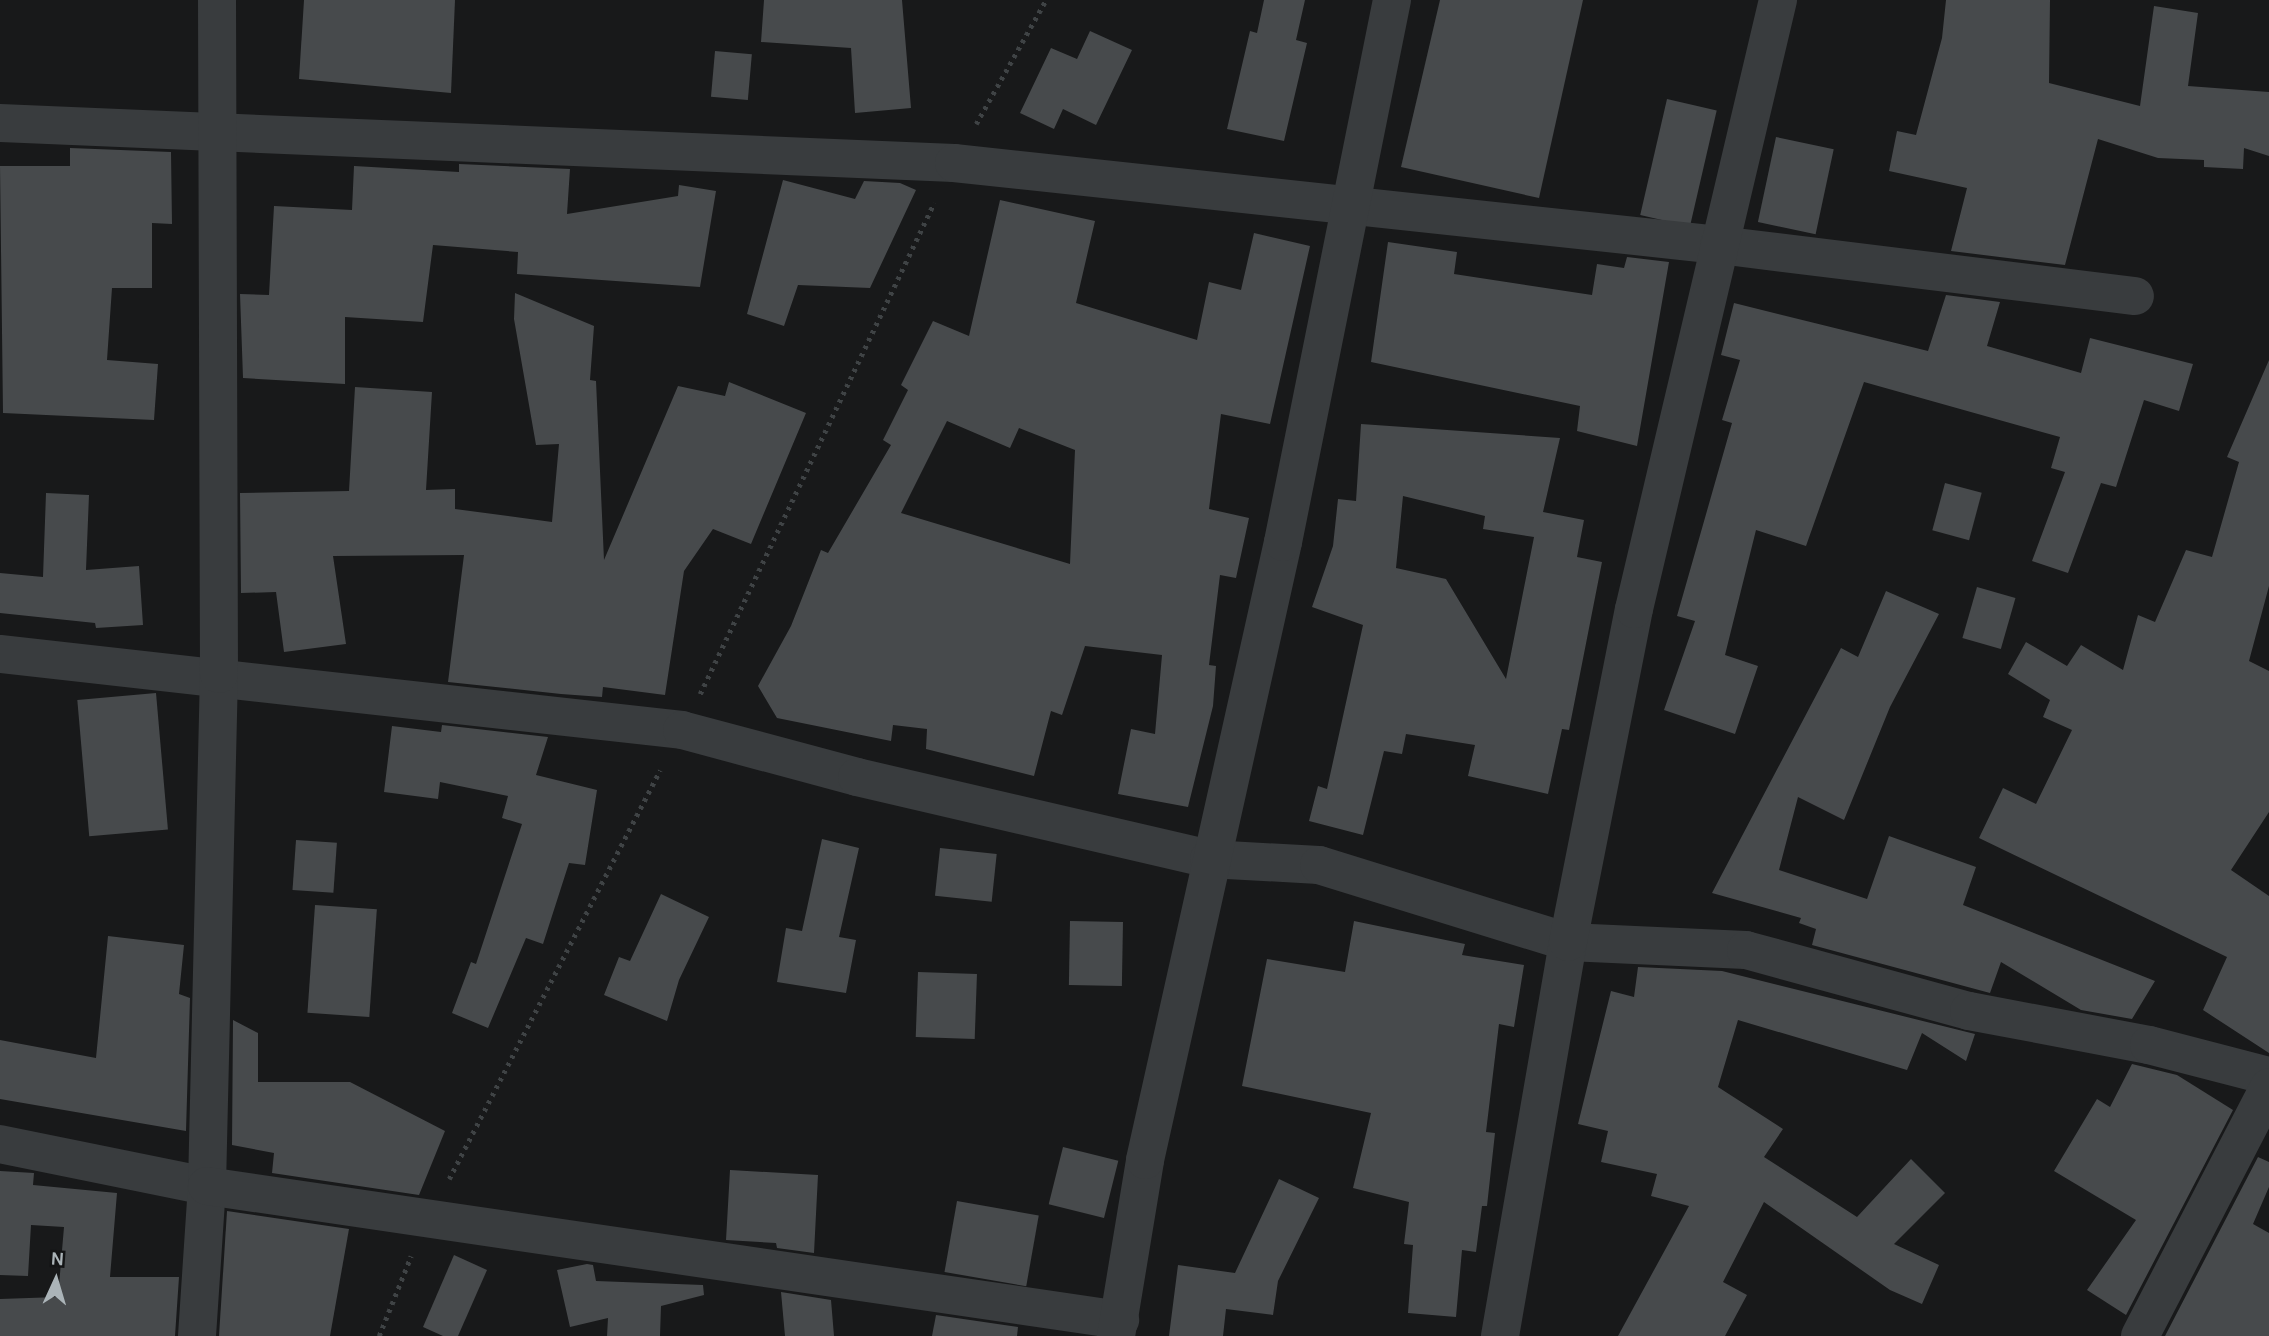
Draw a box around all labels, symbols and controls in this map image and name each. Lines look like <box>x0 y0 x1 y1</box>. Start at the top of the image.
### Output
north arrow <box>21 1245 91 1315</box>
text: N <box>50 1248 65 1270</box>

